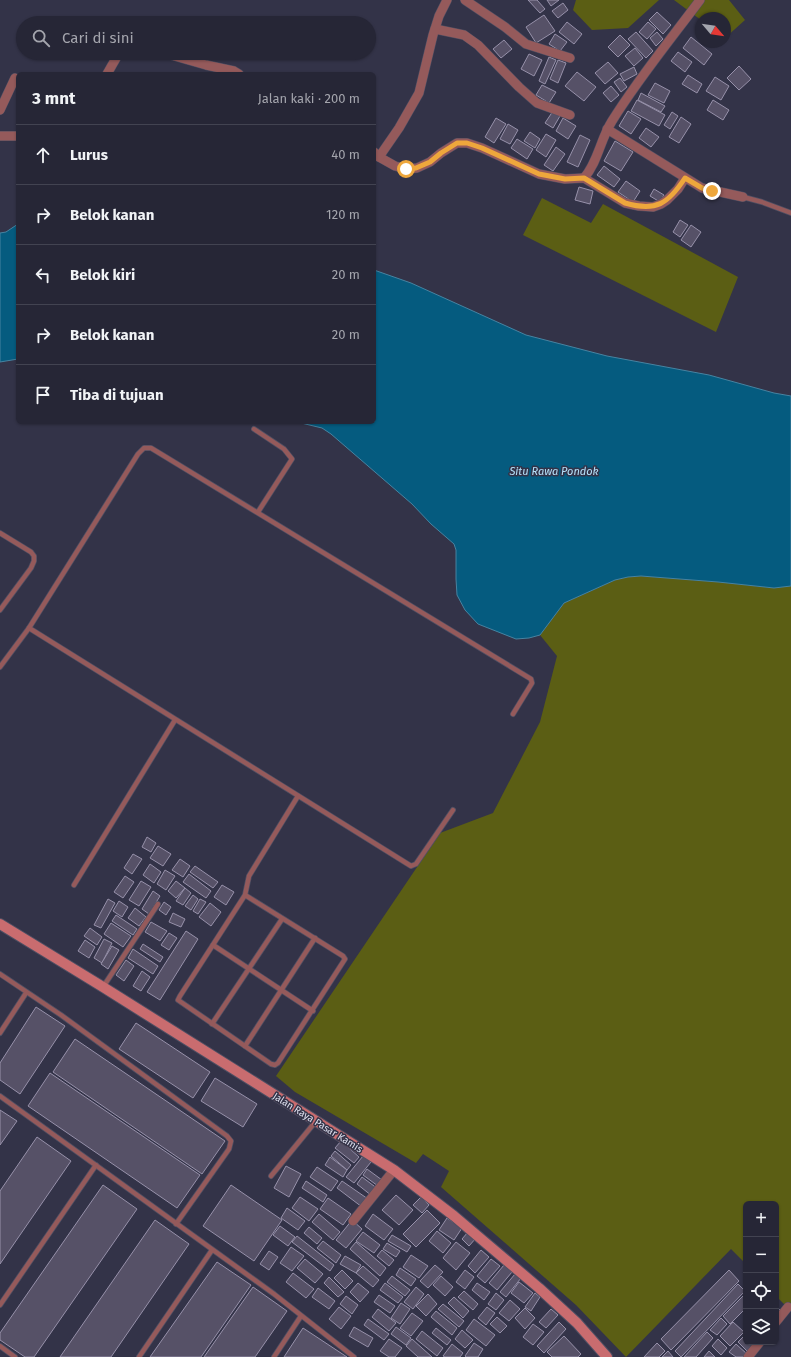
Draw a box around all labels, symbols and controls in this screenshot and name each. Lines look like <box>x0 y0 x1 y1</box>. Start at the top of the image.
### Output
north arrow <box>695 12 731 48</box>
search box <box>16 16 376 60</box>
icon: search <box>30 27 52 49</box>
text: Cari di sini <box>62 29 134 47</box>
text: 3 mnt <box>32 88 76 109</box>
text: Jalan kaki · 200 m <box>258 91 360 106</box>
icon: ahead <box>32 144 54 166</box>
text: Lurus <box>70 146 108 164</box>
text: 40 m <box>331 147 360 162</box>
route start <box>397 160 415 178</box>
route end <box>703 182 721 200</box>
icon: right <box>32 204 54 226</box>
text: Belok kanan <box>70 206 154 224</box>
text: 120 m <box>326 207 360 222</box>
icon: left <box>32 264 54 286</box>
text: Belok kiri <box>70 266 135 284</box>
text: 20 m <box>332 267 360 282</box>
icon: right <box>32 324 54 346</box>
text: Belok kanan <box>70 326 154 344</box>
text: 20 m <box>332 327 360 342</box>
icon: arrive <box>32 384 54 406</box>
text: Tiba di tujuan <box>70 386 164 404</box>
water label: Situ Rawa Pondok <box>508 465 599 478</box>
street label: Jalan Raya Pasar Kamis <box>270 1090 365 1156</box>
map controls <box>743 1201 779 1345</box>
button: + <box>743 1201 779 1237</box>
button: − <box>743 1237 779 1273</box>
button: locate <box>743 1273 779 1309</box>
button: layers <box>743 1309 779 1345</box>

